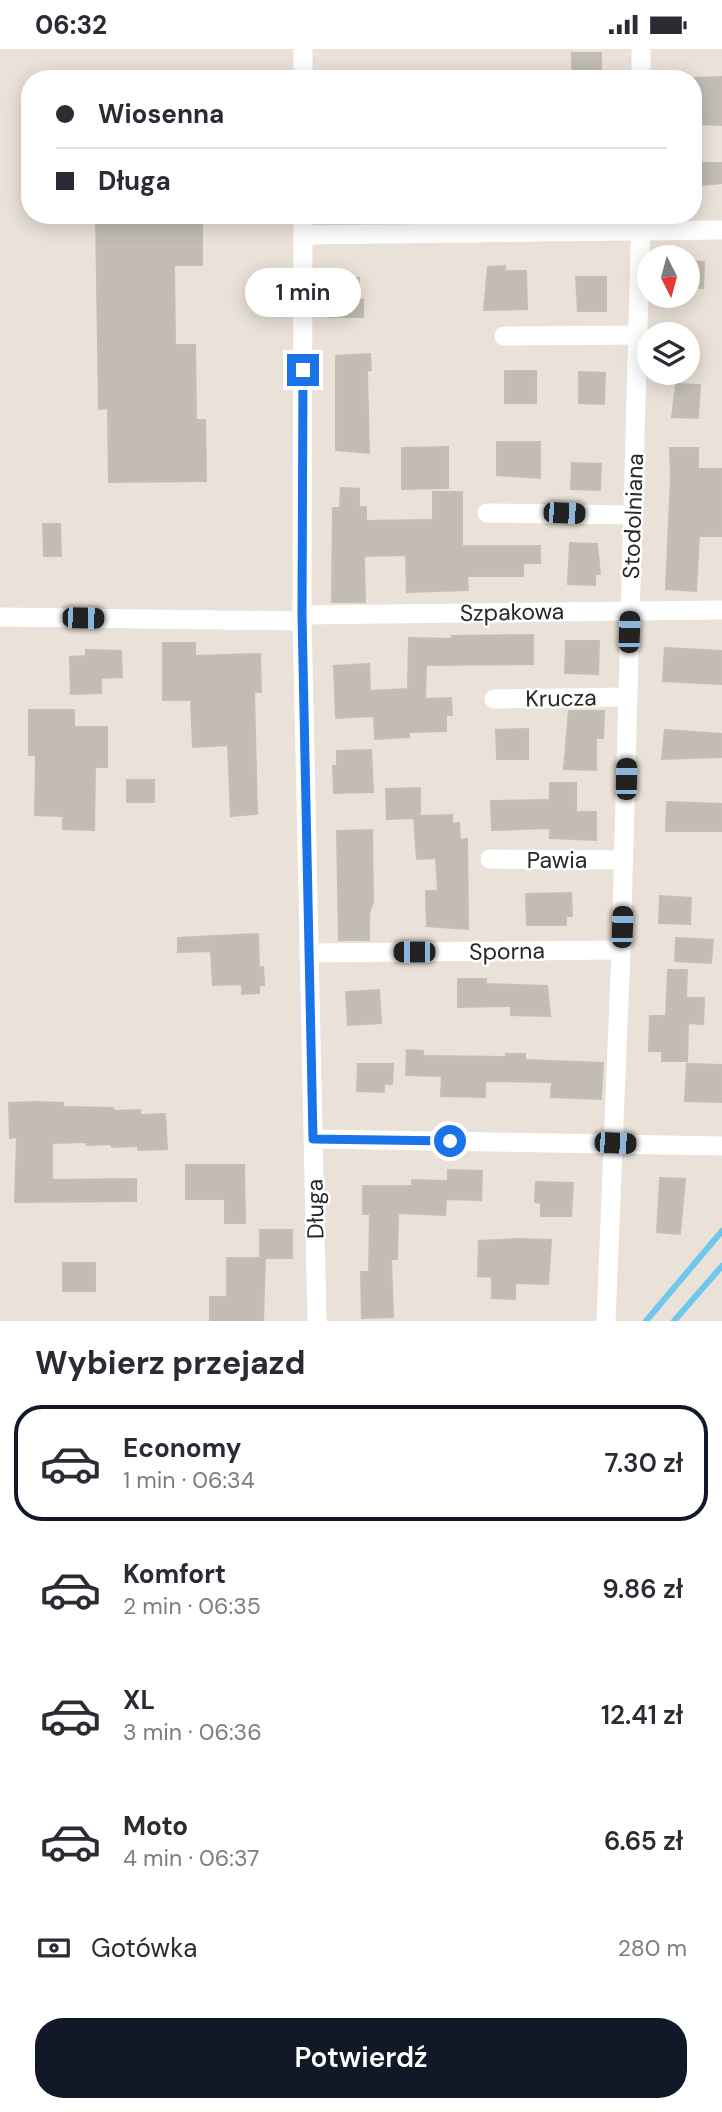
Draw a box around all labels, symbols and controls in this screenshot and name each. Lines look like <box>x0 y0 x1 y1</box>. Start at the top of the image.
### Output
text: 06:32 <box>35 8 107 42</box>
text: Wiosenna <box>98 97 224 131</box>
text: Długa <box>98 164 171 198</box>
north arrow <box>637 245 700 308</box>
map controls <box>637 245 700 385</box>
callout: 1 min <box>245 268 361 317</box>
text: 1 min <box>276 277 330 307</box>
button: layers <box>637 322 700 385</box>
route end <box>287 354 319 386</box>
street label: Stodolniana <box>616 453 650 579</box>
car <box>543 502 586 524</box>
street label: Szpakowa <box>460 596 564 628</box>
car <box>62 607 105 629</box>
car <box>618 611 641 653</box>
street label: Krucza <box>525 682 597 714</box>
car <box>616 758 637 800</box>
street label: Pawia <box>527 845 587 875</box>
car <box>611 906 634 948</box>
street label: Sporna <box>469 935 545 967</box>
car <box>394 942 436 963</box>
route start <box>434 1125 466 1157</box>
car <box>594 1132 637 1154</box>
street label: Długa <box>299 1179 331 1239</box>
text: Wybierz przejazd <box>35 1342 305 1384</box>
text: Economy <box>123 1431 241 1465</box>
icon: car <box>39 1432 102 1495</box>
text: 7.30 zł <box>605 1446 683 1480</box>
text: 1 min · 06:34 <box>123 1465 255 1495</box>
text: Komfort <box>123 1557 226 1591</box>
icon: car <box>39 1558 102 1621</box>
text: 9.86 zł <box>602 1572 683 1606</box>
text: 2 min · 06:35 <box>123 1591 261 1621</box>
text: XL <box>123 1683 155 1717</box>
icon: car <box>39 1684 102 1747</box>
text: 12.41 zł <box>601 1698 683 1732</box>
text: 3 min · 06:36 <box>123 1717 262 1747</box>
text: Moto <box>123 1809 188 1843</box>
icon: car <box>39 1810 102 1873</box>
text: 6.65 zł <box>604 1824 683 1858</box>
text: 4 min · 06:37 <box>123 1843 259 1873</box>
icon: cash <box>35 1929 73 1967</box>
text: Gotówka <box>91 1931 197 1965</box>
text: 280 m <box>618 1933 687 1963</box>
button: Potwierdź <box>35 2018 687 2098</box>

